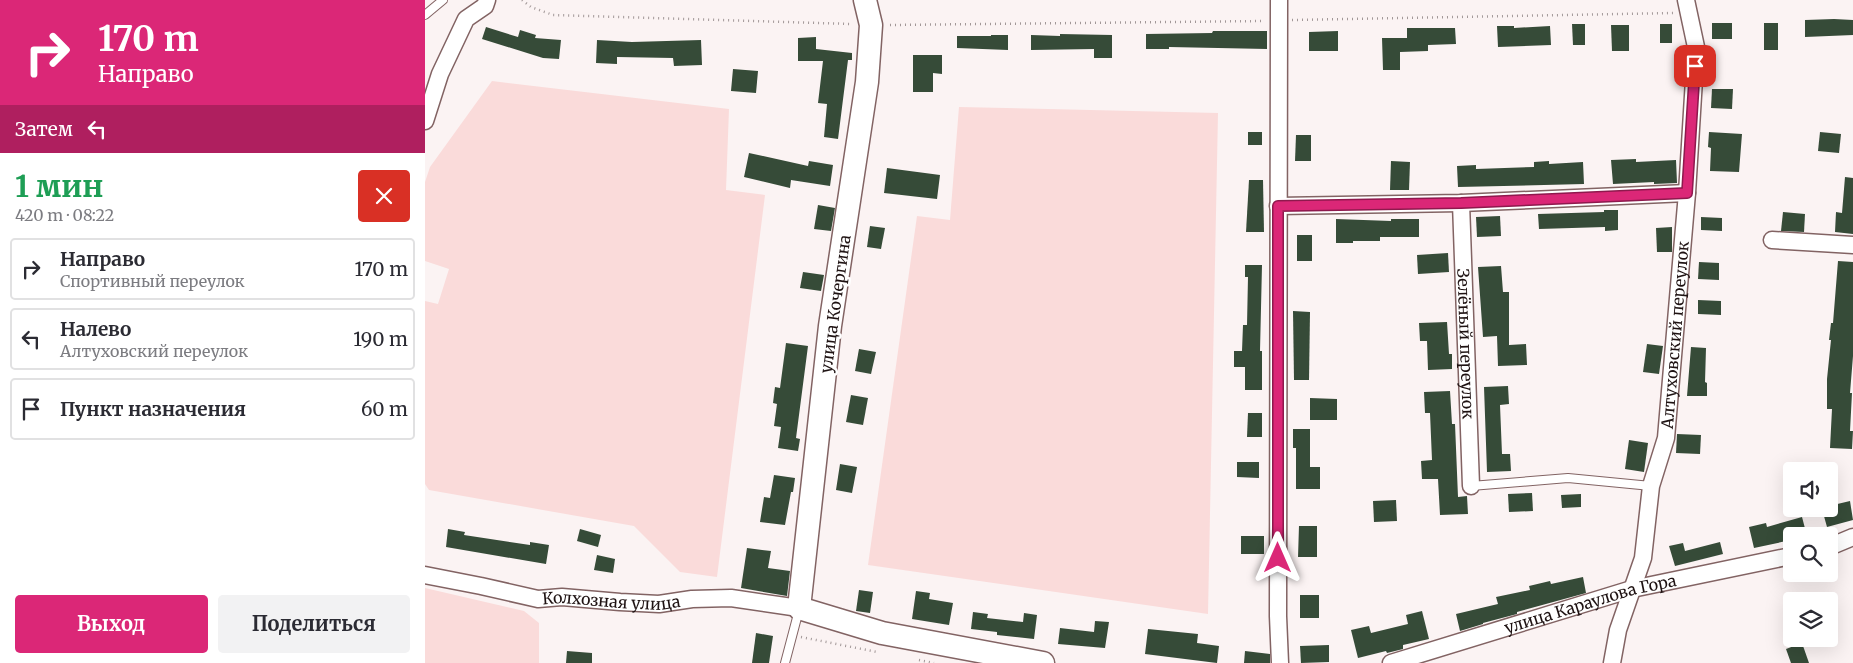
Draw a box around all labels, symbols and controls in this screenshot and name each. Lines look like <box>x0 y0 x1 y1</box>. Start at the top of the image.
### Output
text: 170 m <box>98 17 199 61</box>
icon: right <box>15 20 80 85</box>
pin <box>1674 45 1716 87</box>
icon: arrive <box>1681 52 1709 80</box>
text: Направо <box>98 60 194 88</box>
icon: left <box>83 115 111 143</box>
text: Затем <box>15 117 73 141</box>
text: 1 мин <box>15 167 103 205</box>
button: close <box>358 170 410 222</box>
text: 420 m · 08:22 <box>15 205 114 225</box>
street label: улица Кочергина <box>815 233 855 375</box>
street label: Алтуховский переулок <box>1657 240 1693 431</box>
text: Направо <box>60 247 145 271</box>
icon: right <box>17 255 45 283</box>
text: 170 m <box>355 257 408 281</box>
street label: Зелёный переулок <box>1453 268 1479 420</box>
text: Спортивный переулок <box>60 271 245 291</box>
text: Налево <box>60 317 131 341</box>
icon: left <box>17 325 45 353</box>
text: 190 m <box>353 327 408 351</box>
text: Алтуховский переулок <box>60 341 248 361</box>
icon: arrive <box>17 395 45 423</box>
text: Пункт назначения <box>60 397 246 421</box>
text: 60 m <box>361 397 408 421</box>
map controls <box>1783 462 1838 647</box>
button: sound <box>1783 462 1838 517</box>
button: search <box>1783 527 1838 582</box>
position arrow <box>1251 531 1303 583</box>
street label: улица Караулова Гора <box>1502 570 1678 638</box>
street label: Колхозная улица <box>541 587 682 614</box>
button: layers <box>1783 592 1838 647</box>
button: Выход <box>15 595 208 653</box>
button: Поделиться <box>218 595 410 653</box>

